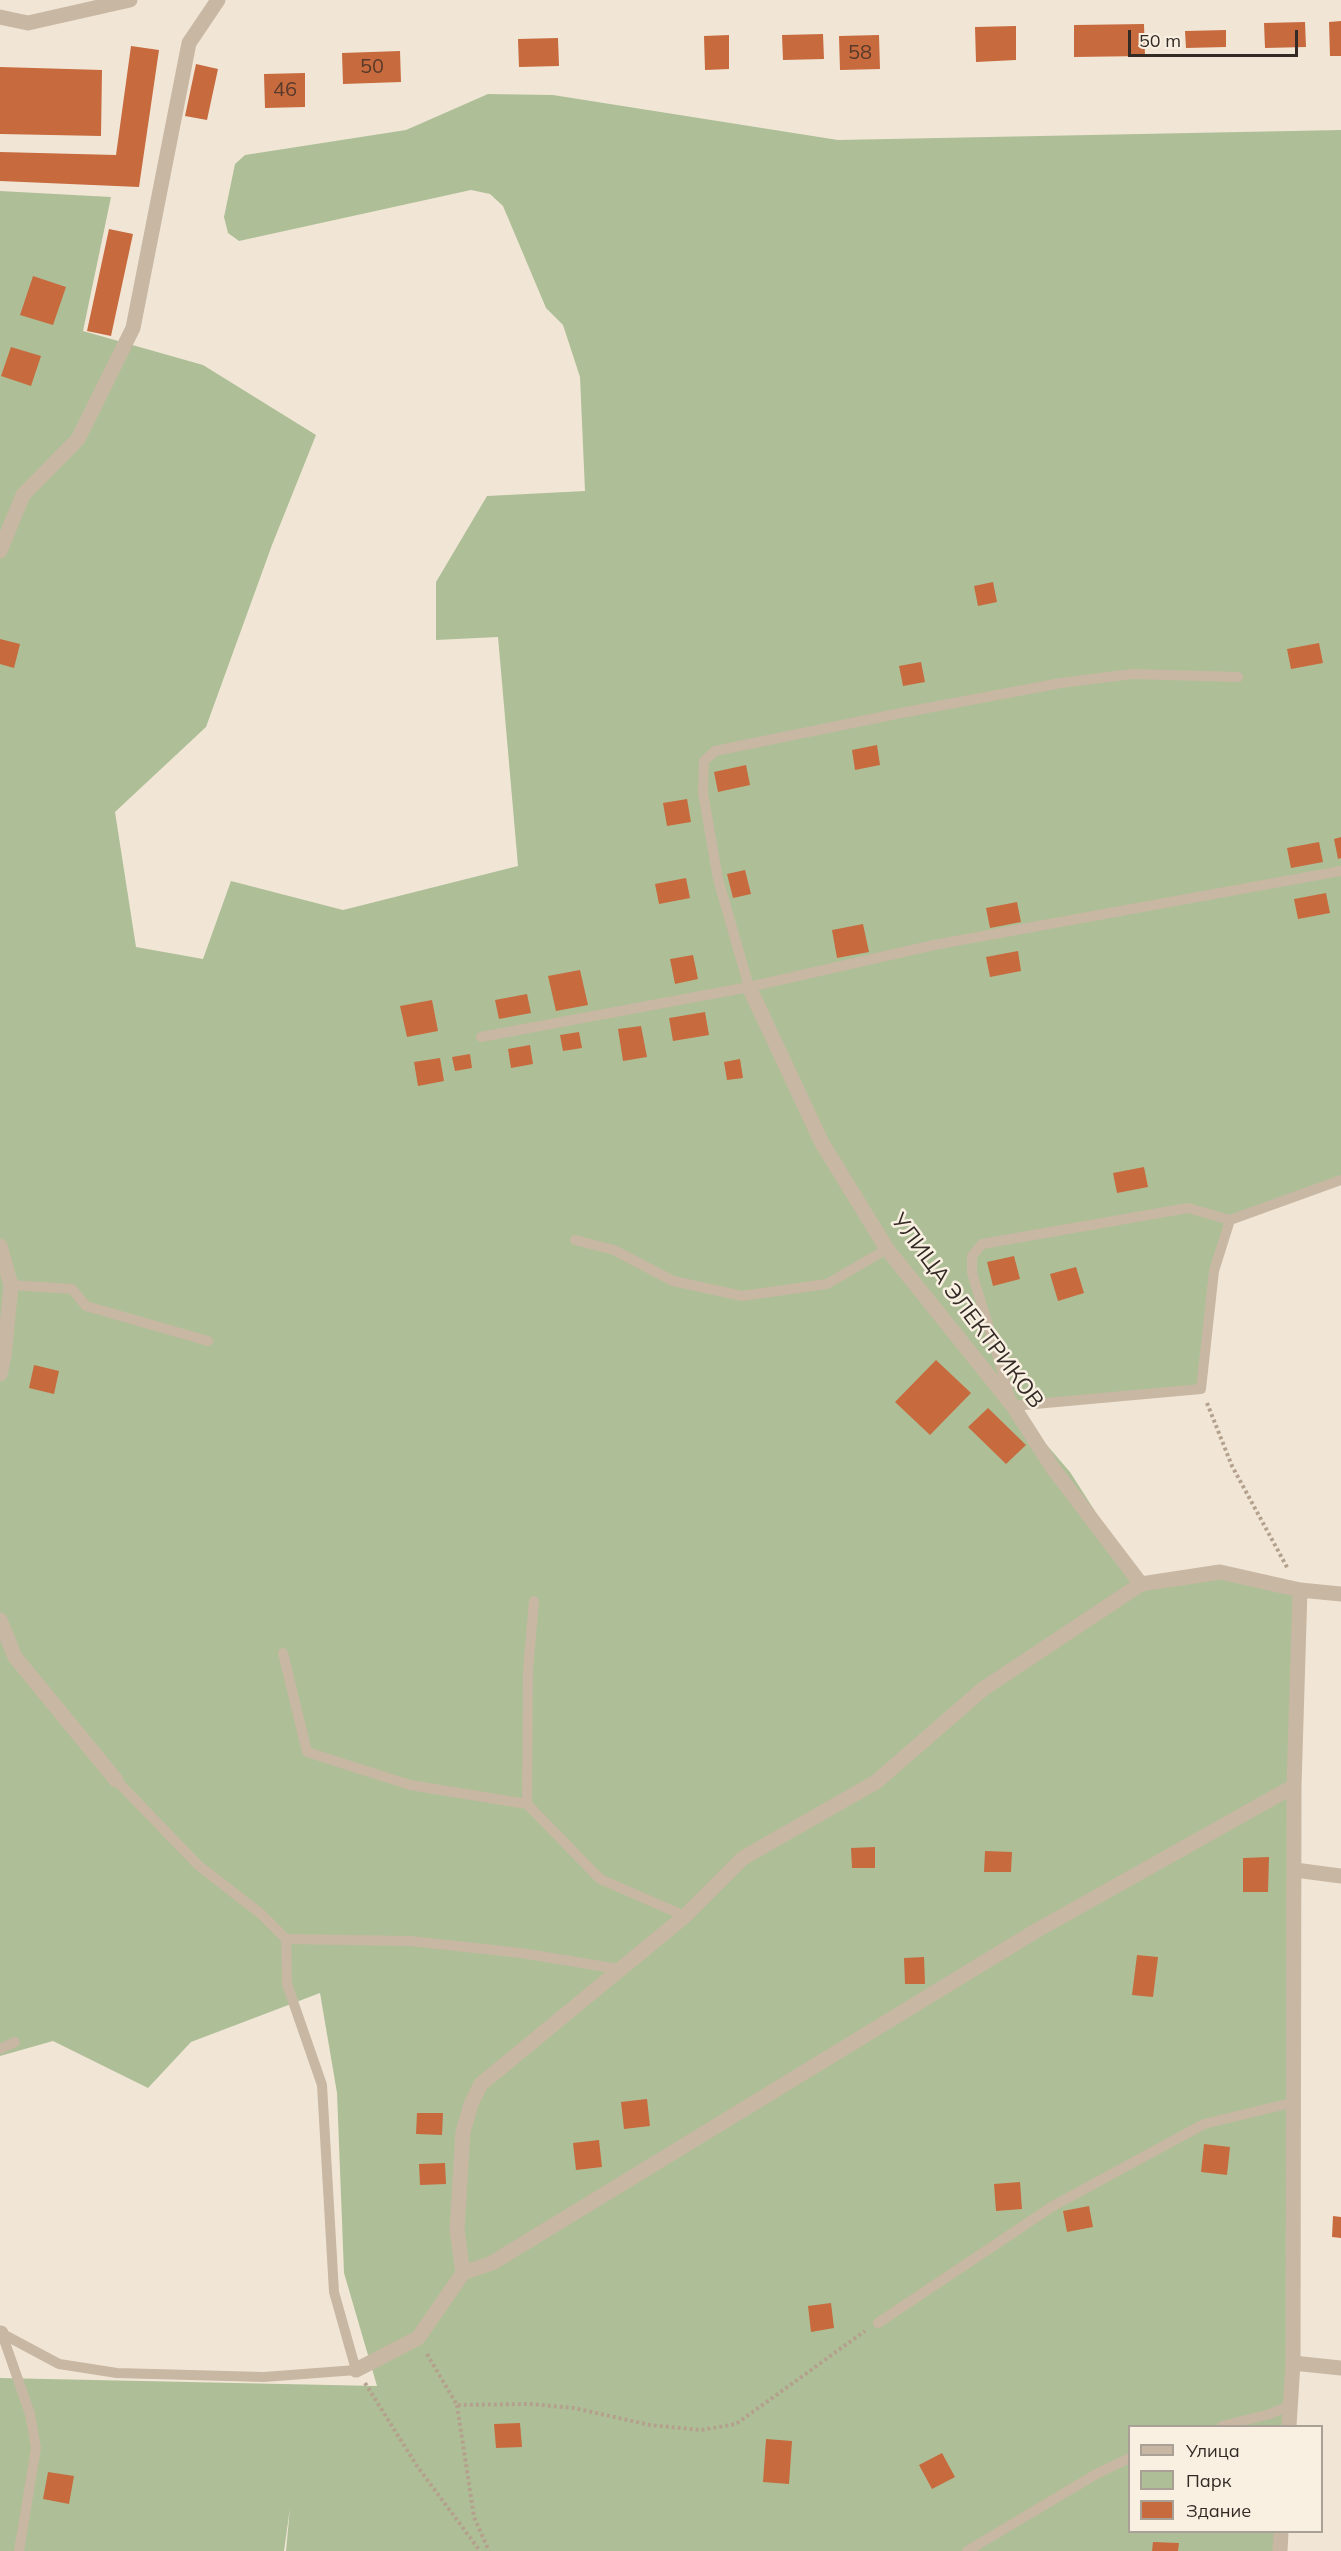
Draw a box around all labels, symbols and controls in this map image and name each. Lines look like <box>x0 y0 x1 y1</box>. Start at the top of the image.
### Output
scale bar <box>1131 18 1300 56</box>
text: 50 m <box>1139 29 1181 52</box>
house number: 58 <box>848 41 872 65</box>
house number: 50 <box>360 55 384 79</box>
house number: 46 <box>273 78 297 102</box>
street label: УЛИЦА ЭЛЕКТРИКОВ <box>885 1208 1049 1414</box>
legend <box>1128 2425 1323 2533</box>
text: Улица <box>1186 2439 1240 2462</box>
text: Парк <box>1186 2469 1231 2492</box>
text: Здание <box>1186 2499 1251 2522</box>

